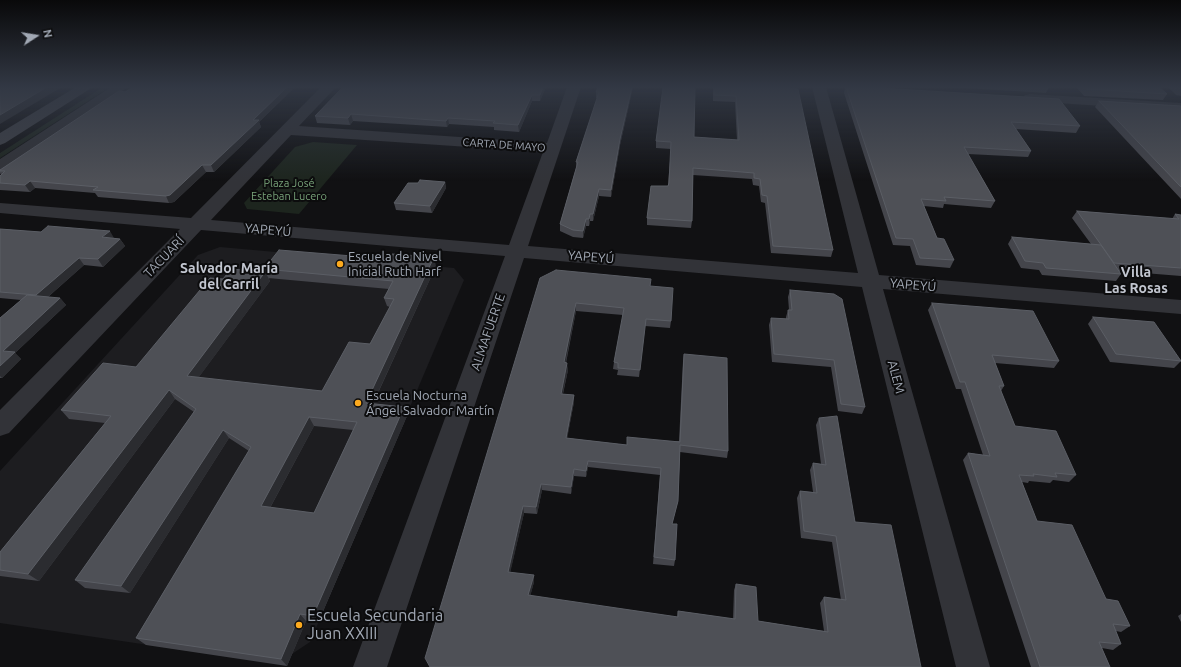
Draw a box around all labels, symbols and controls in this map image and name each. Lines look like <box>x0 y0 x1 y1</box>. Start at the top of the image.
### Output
north arrow <box>16 16 56 56</box>
text: N <box>41 28 54 39</box>
street label: CARTA DE MAYO <box>462 136 546 154</box>
park label: Plaza José Esteban Lucero <box>251 176 327 202</box>
street label: YAPEYÚ <box>244 220 292 240</box>
street label: TACUARÍ <box>140 233 188 281</box>
street label: YAPEYÚ <box>567 247 615 267</box>
place label: Escuela de Nivel Inicial Ruth Harf <box>348 249 442 280</box>
marker: Escuela de Nivel Inicial Ruth Harf <box>335 259 345 269</box>
district label: Salvador María del Carril <box>180 260 278 292</box>
district label: Villa Las Rosas <box>1104 264 1168 296</box>
street label: YAPEYÚ <box>889 275 937 295</box>
street label: ALMAFUERTE <box>468 291 508 373</box>
street label: ALEM <box>884 359 908 395</box>
place label: Escuela Nocturna Ángel Salvador Martín <box>366 388 495 419</box>
marker: Escuela Nocturna Ángel Salvador Martín <box>353 398 363 408</box>
place label: Escuela Secundaria Juan XXIII <box>307 606 443 644</box>
marker: Escuela Secundaria Juan XXIII <box>294 620 304 630</box>

